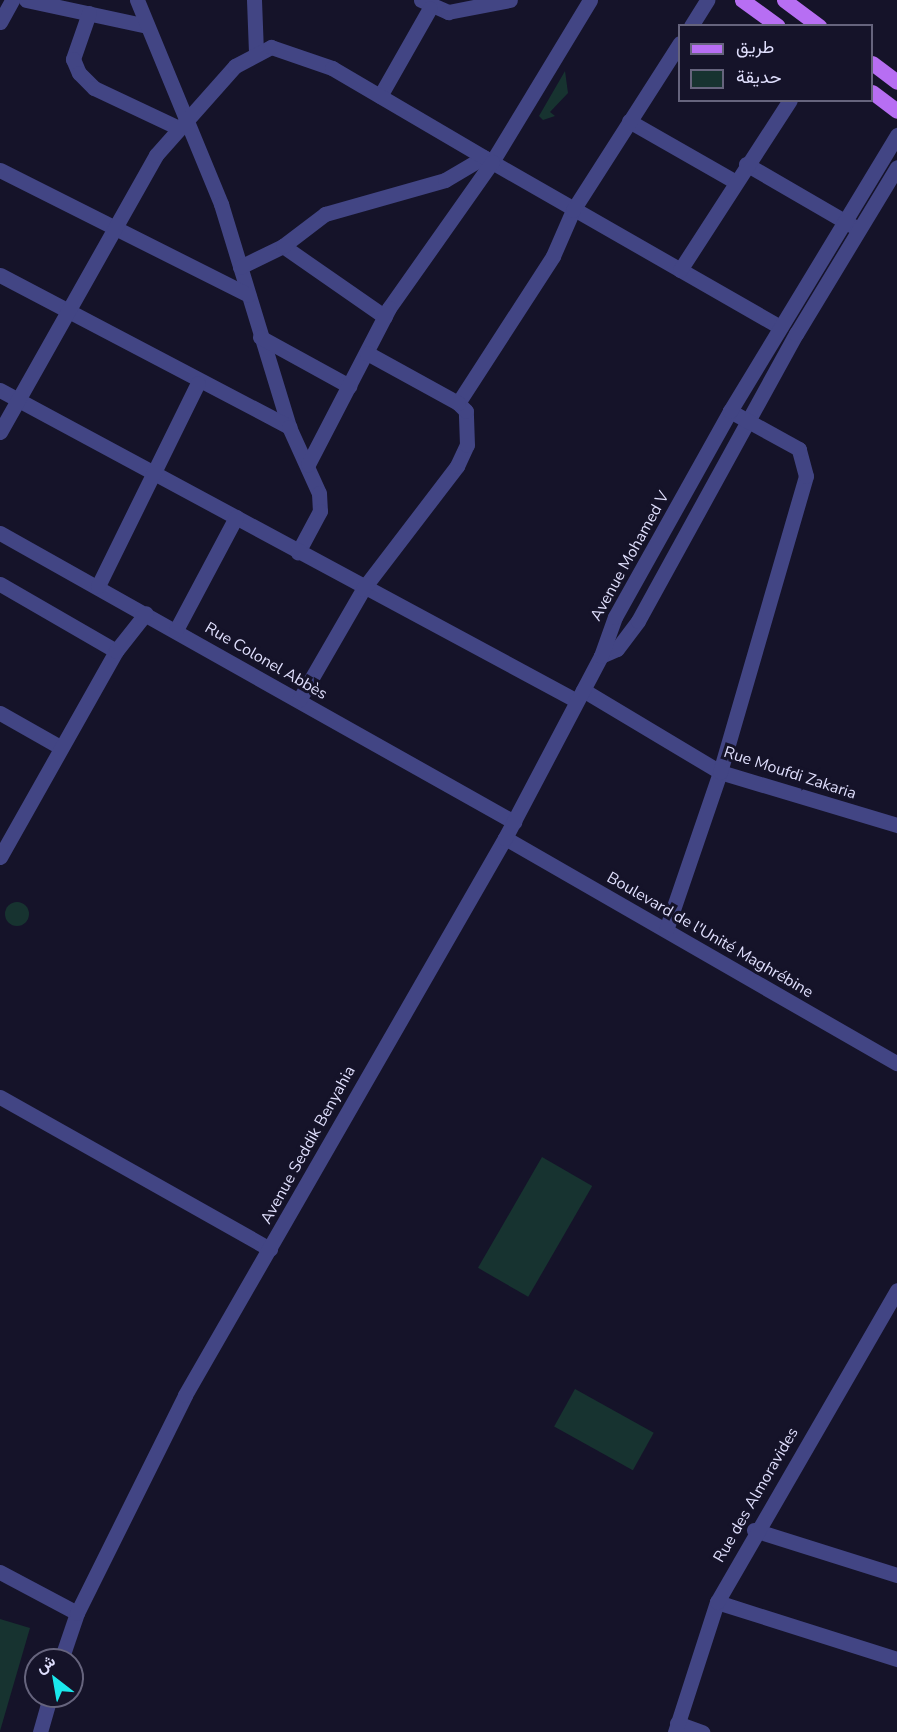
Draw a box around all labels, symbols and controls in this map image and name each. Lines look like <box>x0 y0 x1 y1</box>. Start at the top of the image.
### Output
legend <box>678 24 873 102</box>
text: طريق <box>736 35 774 59</box>
text: حديقة <box>736 65 782 89</box>
street label: Avenue Mohamed V <box>586 488 674 624</box>
street label: Rue Colonel Abbès <box>201 618 331 704</box>
street label: Rue Moufdi Zakaria <box>721 743 859 803</box>
street label: Boulevard de l'Unité Maghrébine <box>603 868 817 1002</box>
street label: Avenue Seddik Benyahia <box>257 1063 359 1227</box>
street label: Rue des Almoravides <box>710 1424 802 1566</box>
north arrow <box>24 1648 84 1708</box>
text: ش <box>32 1650 60 1679</box>

